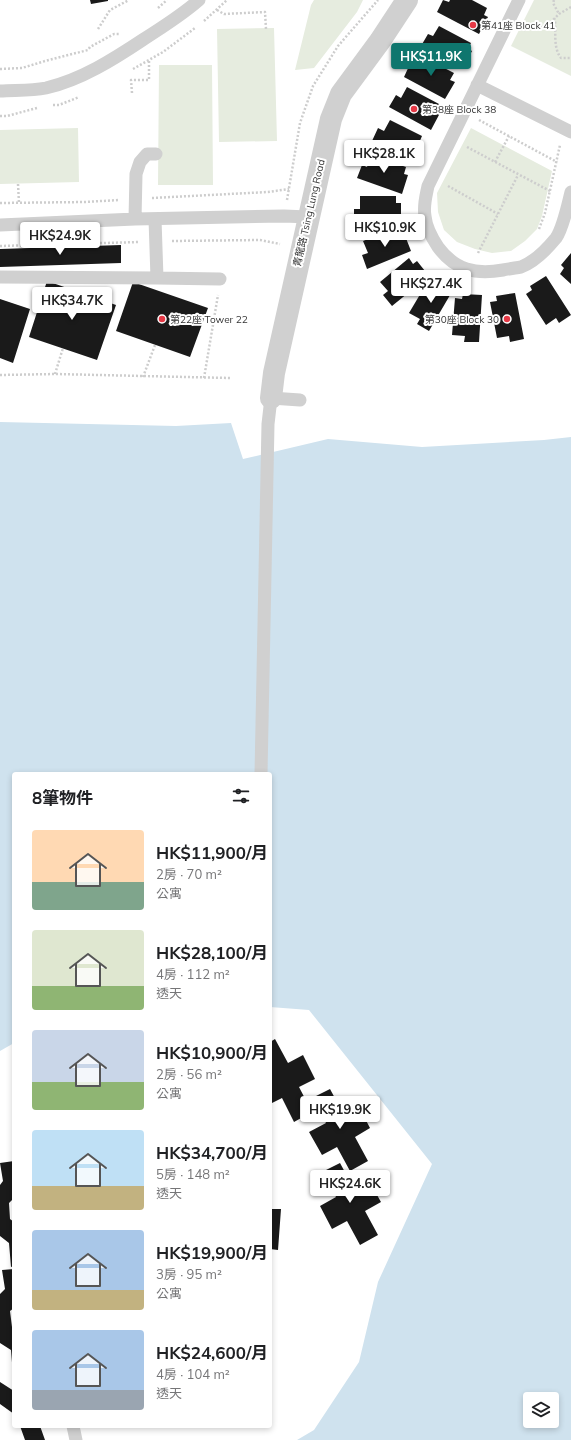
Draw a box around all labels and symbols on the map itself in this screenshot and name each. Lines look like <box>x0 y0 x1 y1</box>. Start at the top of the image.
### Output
place label: 第41座 Block 41 <box>481 19 555 32</box>
marker: 第41座 Block 41 <box>468 20 478 30</box>
pin: HK$11.9K <box>390 43 472 77</box>
place label: 第38座 Block 38 <box>422 103 496 116</box>
marker: 第38座 Block 38 <box>409 104 419 114</box>
pin: HK$28.1K <box>343 140 425 174</box>
street label: 青龍路 Tsing Lung Road <box>290 158 328 268</box>
pin: HK$10.9K <box>344 214 426 248</box>
pin: HK$24.9K <box>19 222 101 256</box>
pin: HK$27.4K <box>390 270 472 304</box>
pin: HK$34.7K <box>31 287 113 321</box>
place label: 第22座 Tower 22 <box>170 313 248 326</box>
place label: 第30座 Block 30 <box>425 313 499 326</box>
marker: 第22座 Tower 22 <box>157 314 167 324</box>
marker: 第30座 Block 30 <box>502 314 512 324</box>
pin: HK$19.9K <box>299 1096 381 1130</box>
pin: HK$24.6K <box>309 1170 391 1204</box>

